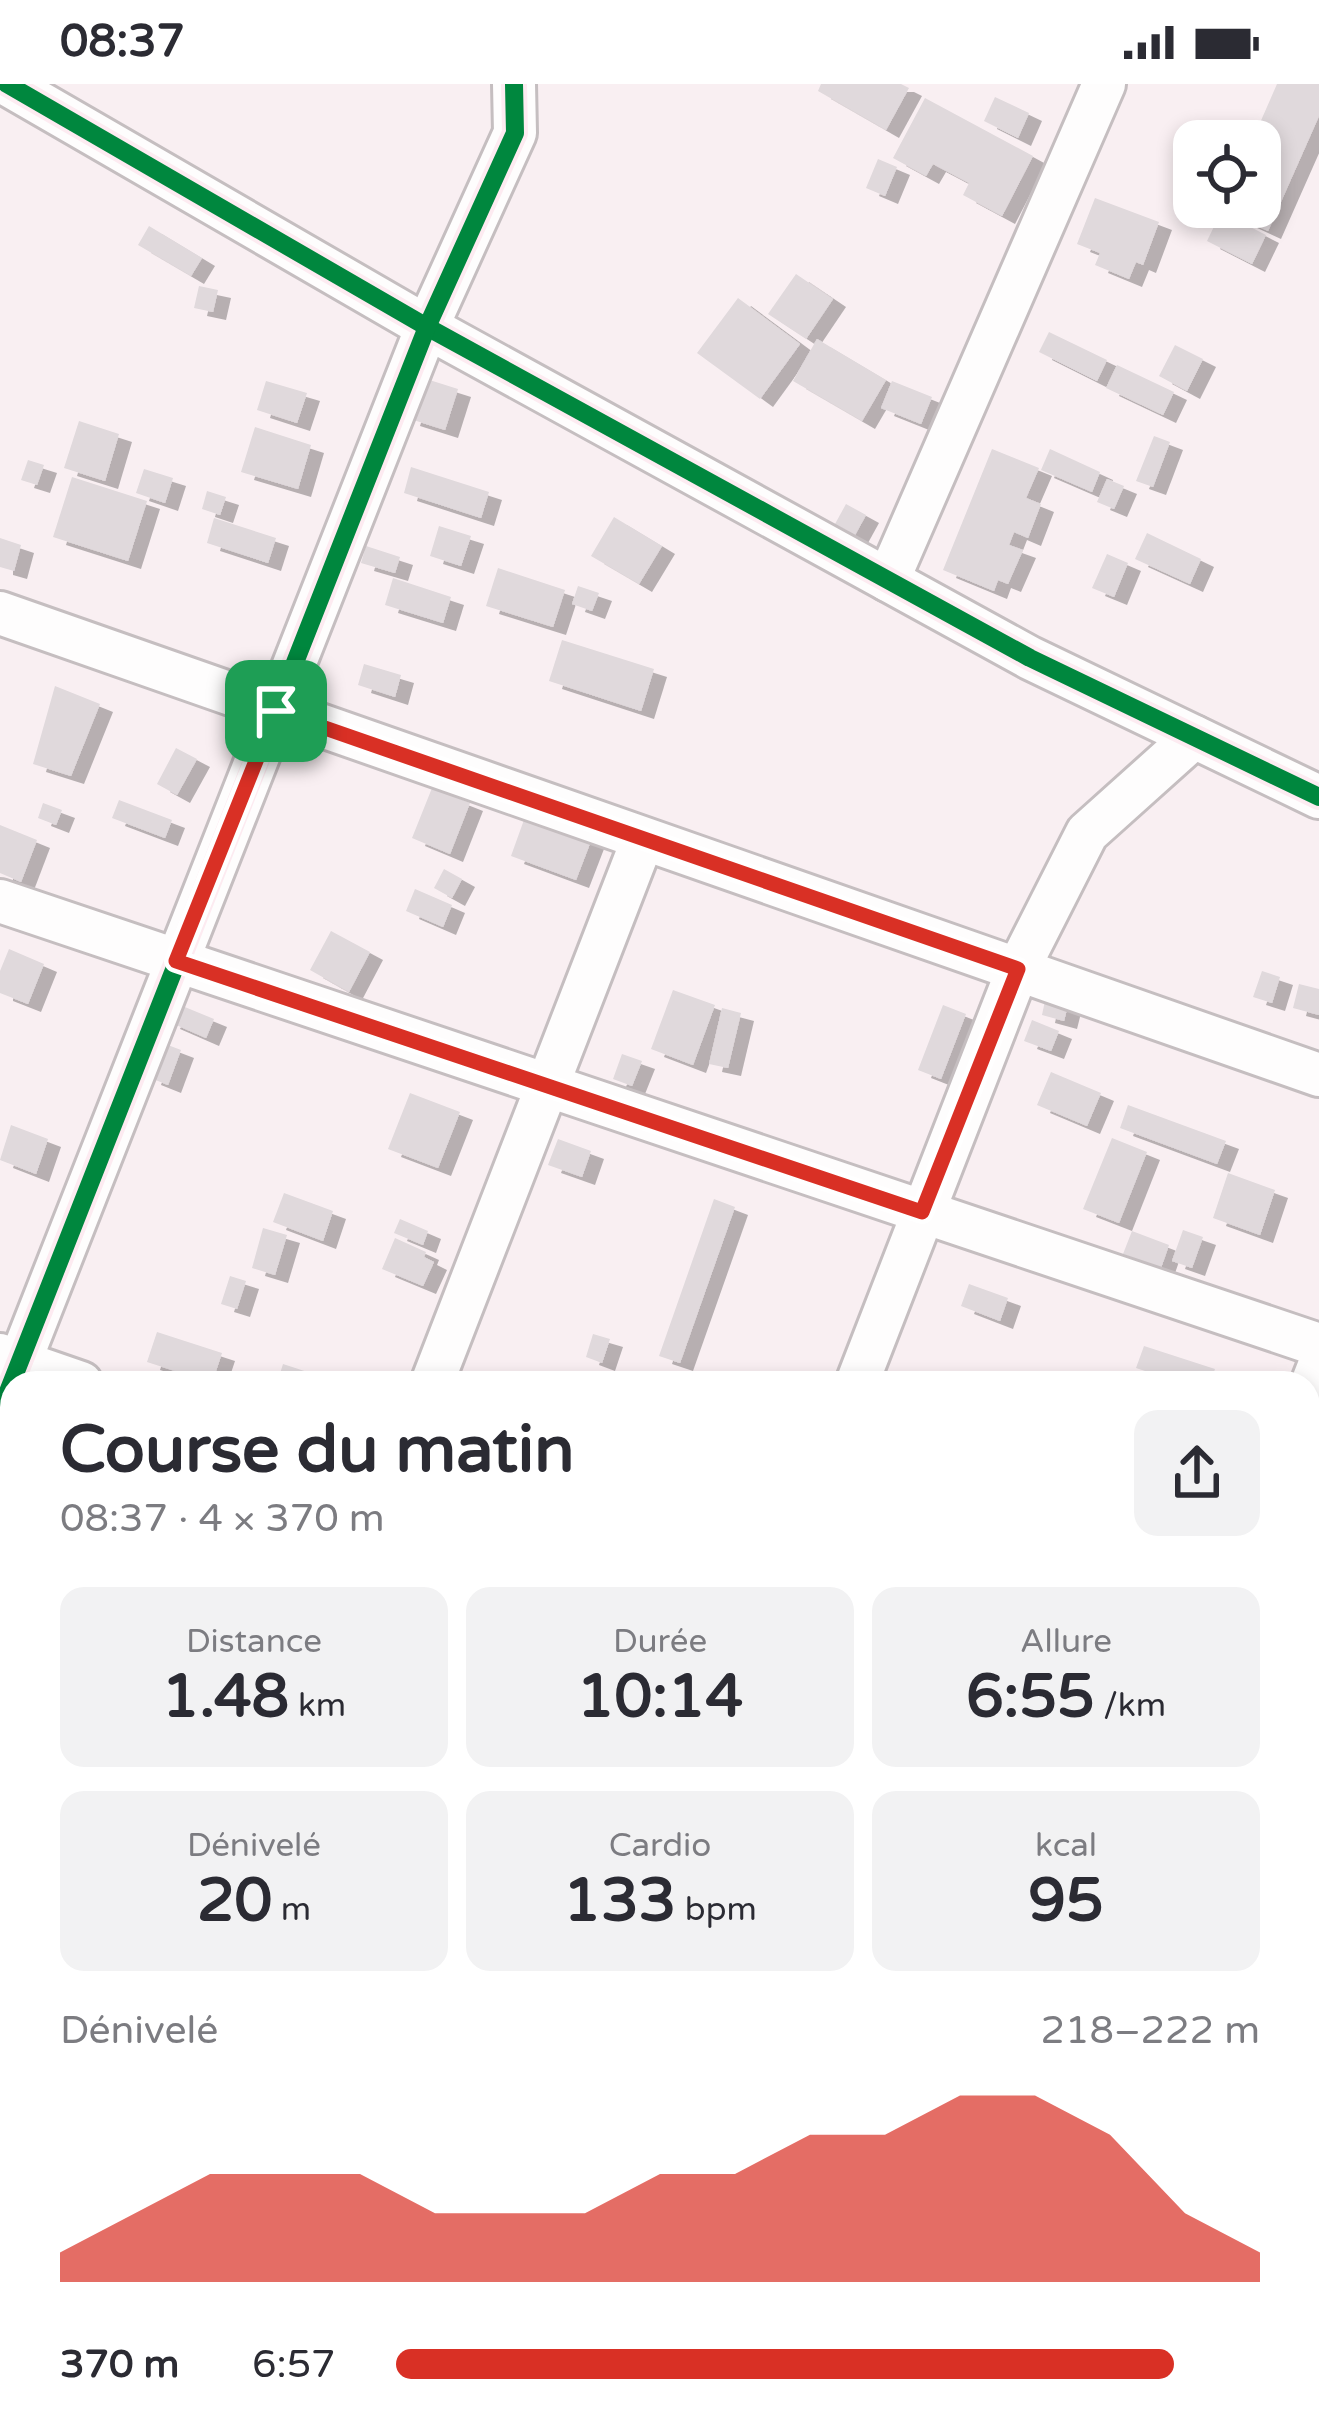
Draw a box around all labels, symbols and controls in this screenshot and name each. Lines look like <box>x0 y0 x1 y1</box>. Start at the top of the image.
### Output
text: 08:37 <box>60 15 185 69</box>
map controls <box>1173 120 1281 228</box>
button: locate <box>1173 120 1281 228</box>
pin <box>225 660 327 762</box>
icon: arrive <box>243 678 309 744</box>
text: Course du matin <box>60 1410 574 1490</box>
button: share <box>1134 1410 1260 1536</box>
text: 08:37 · 4 × 370 m <box>60 1495 385 1542</box>
text: Distance <box>186 1622 322 1661</box>
text: Durée <box>613 1622 707 1661</box>
text: Allure <box>1020 1622 1112 1661</box>
text: 1.48 <box>162 1661 289 1733</box>
text: 10:14 <box>577 1661 743 1733</box>
text: 6:55 <box>966 1661 1095 1733</box>
text: km <box>289 1686 346 1725</box>
text: /km <box>1095 1686 1166 1725</box>
text: Dénivelé <box>187 1826 321 1865</box>
text: Cardio <box>609 1826 711 1865</box>
text: kcal <box>1035 1826 1097 1865</box>
text: 20 <box>197 1865 272 1937</box>
text: 133 <box>563 1865 676 1937</box>
text: 95 <box>1028 1865 1104 1937</box>
text: m <box>272 1890 311 1929</box>
text: bpm <box>676 1890 757 1929</box>
text: Dénivelé <box>60 2007 218 2054</box>
text: 218–222 m <box>1040 2007 1260 2054</box>
text: 370 m <box>60 2341 179 2388</box>
text: 6:57 <box>252 2341 336 2388</box>

